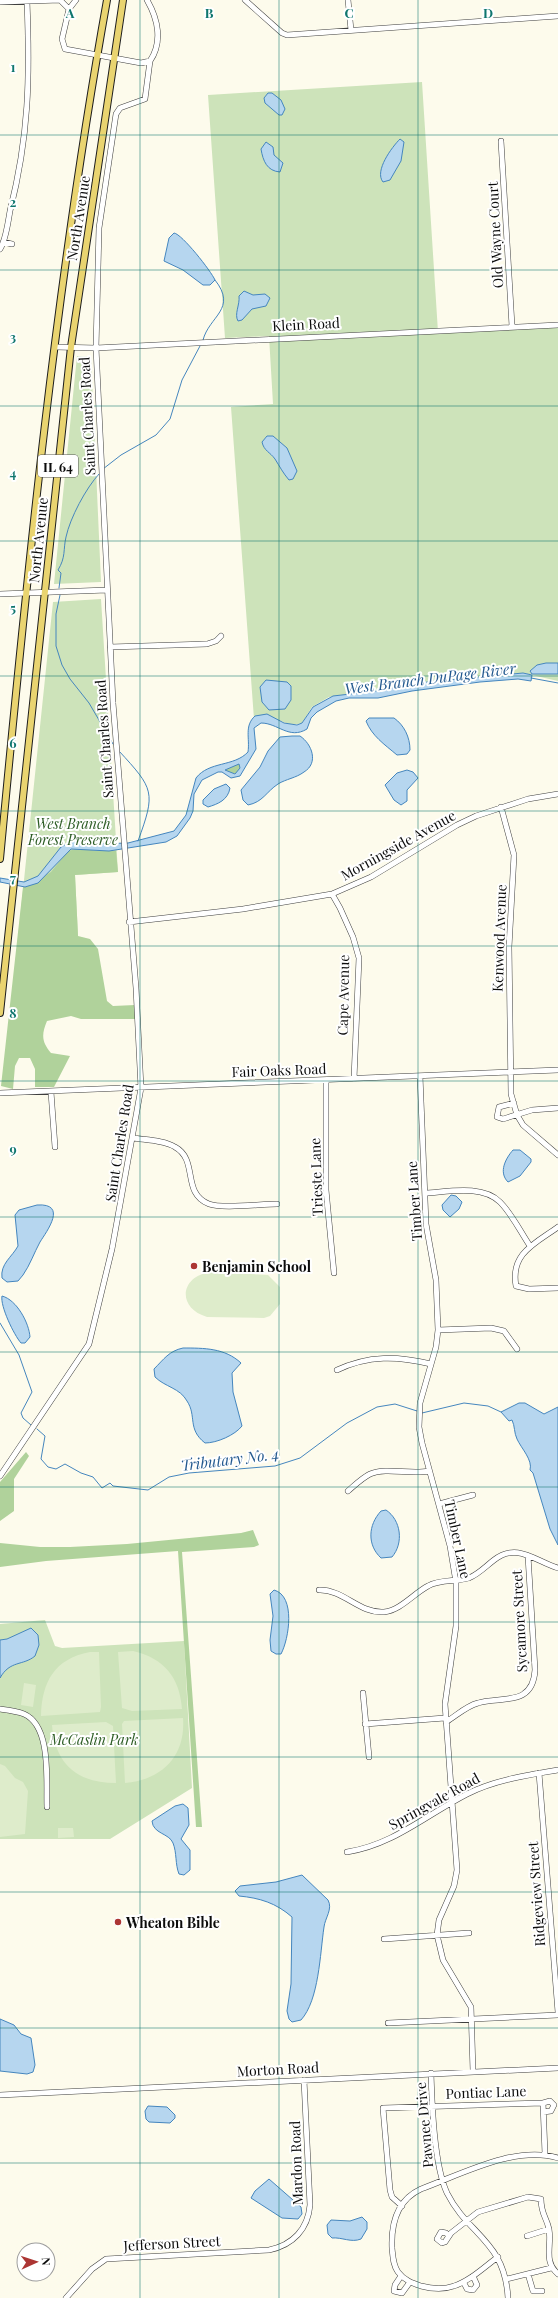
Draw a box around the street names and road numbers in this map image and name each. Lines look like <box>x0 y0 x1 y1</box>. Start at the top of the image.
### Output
street label: North Avenue <box>62 174 94 262</box>
street label: Old Wayne Court <box>483 180 507 289</box>
street label: Klein Road <box>272 313 340 335</box>
street label: Saint Charles Road <box>74 356 100 476</box>
road number: IL 64 <box>38 455 78 477</box>
street label: North Avenue <box>24 496 52 584</box>
street label: Saint Charles Road <box>90 679 118 799</box>
street label: Morningside Avenue <box>337 806 459 884</box>
street label: Kenwood Avenue <box>488 884 510 992</box>
street label: Cape Avenue <box>333 954 353 1036</box>
street label: Fair Oaks Road <box>231 1059 327 1081</box>
street label: Saint Charles Road <box>100 1083 138 1203</box>
street label: Trieste Lane <box>305 1137 327 1217</box>
street label: Timber Lane <box>402 1160 426 1242</box>
street label: Timber Lane <box>440 1498 476 1580</box>
street label: Sycamore Street <box>507 1568 531 1673</box>
street label: Springvale Road <box>385 1768 483 1834</box>
street label: Ridgeview Street <box>523 1840 549 1947</box>
street label: Morton Road <box>236 2057 320 2081</box>
street label: Pawnee Drive <box>411 2081 437 2169</box>
street label: Pontiac Lane <box>445 2081 527 2103</box>
street label: Mardon Road <box>285 2120 307 2206</box>
street label: Jefferson Street <box>122 2231 222 2255</box>

